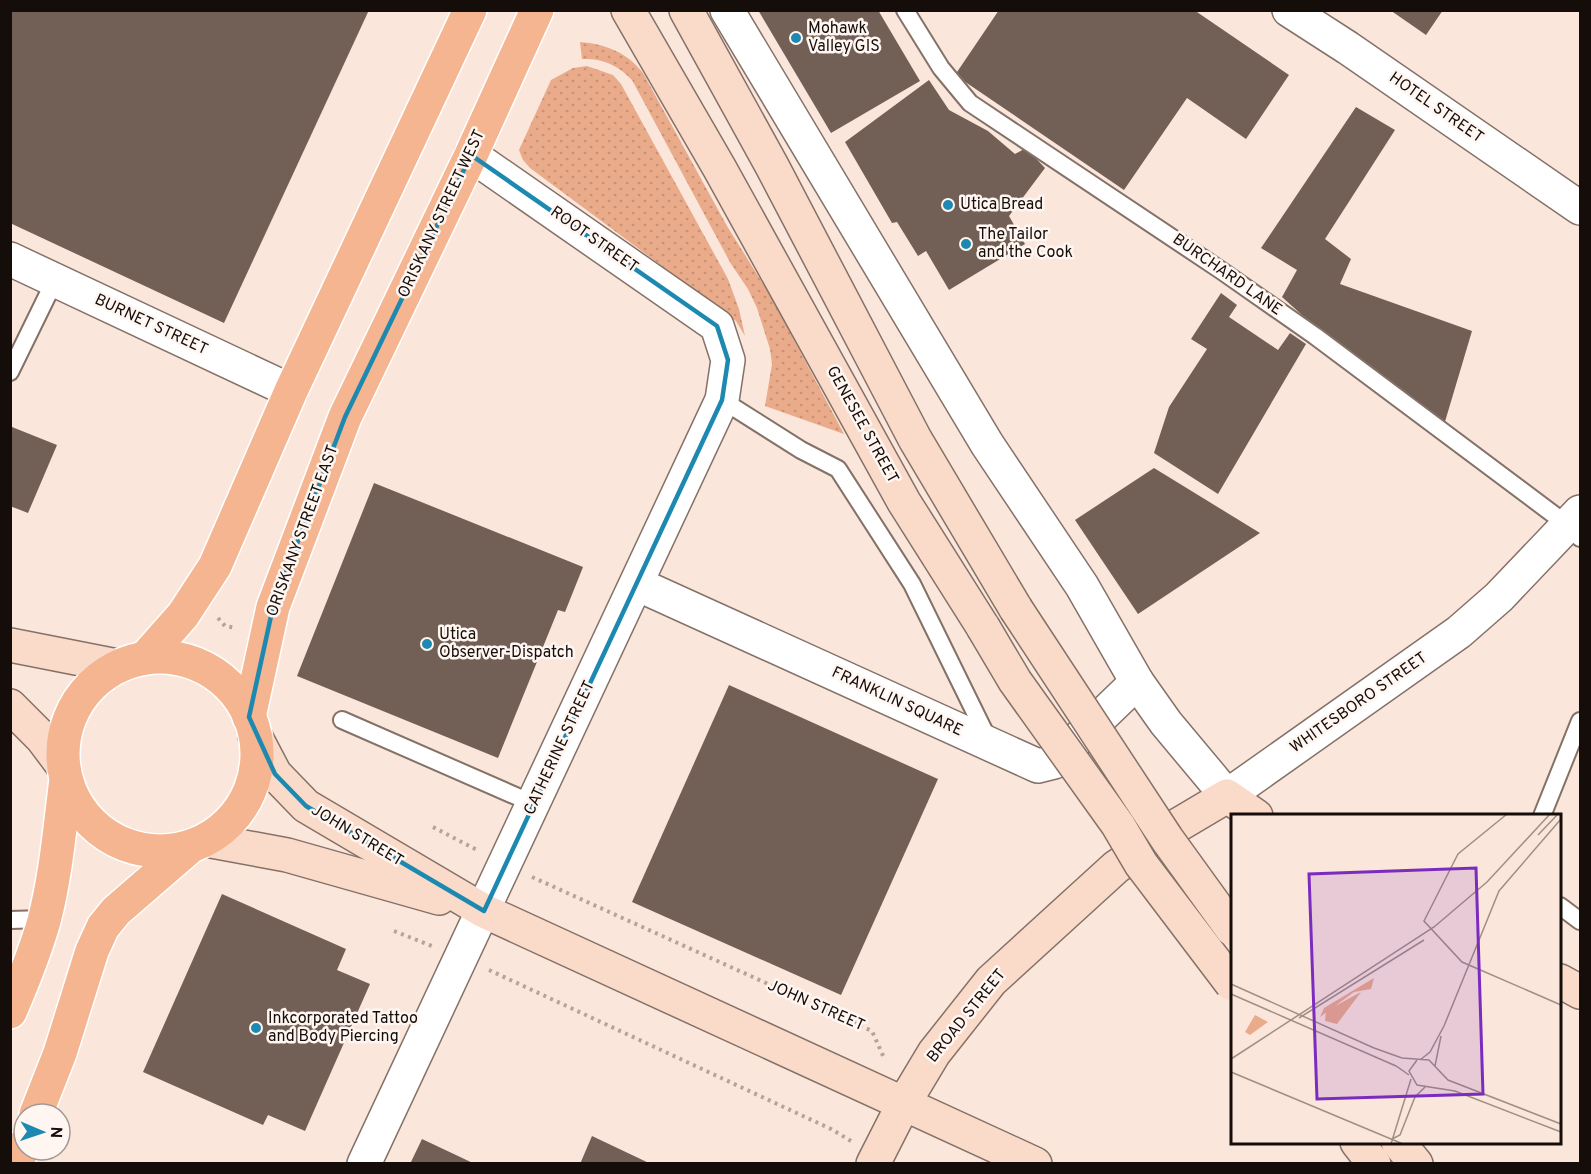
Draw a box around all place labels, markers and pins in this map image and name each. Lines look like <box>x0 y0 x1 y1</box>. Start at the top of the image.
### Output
place label: Mohawk Valley GIS <box>808 19 880 57</box>
marker: Mohawk Valley GIS <box>789 31 803 45</box>
place label: Utica Bread <box>960 195 1043 215</box>
marker: Utica Bread <box>941 198 955 212</box>
place label: The Tailor and the Cook <box>978 225 1073 263</box>
marker: The Tailor and the Cook <box>959 237 973 251</box>
place label: Utica Observer-Dispatch <box>439 625 574 663</box>
marker: Utica Observer-Dispatch <box>420 637 434 651</box>
place label: Inkcorporated Tattoo and Body Piercing <box>268 1009 418 1047</box>
marker: Inkcorporated Tattoo and Body Piercing <box>249 1021 263 1035</box>

